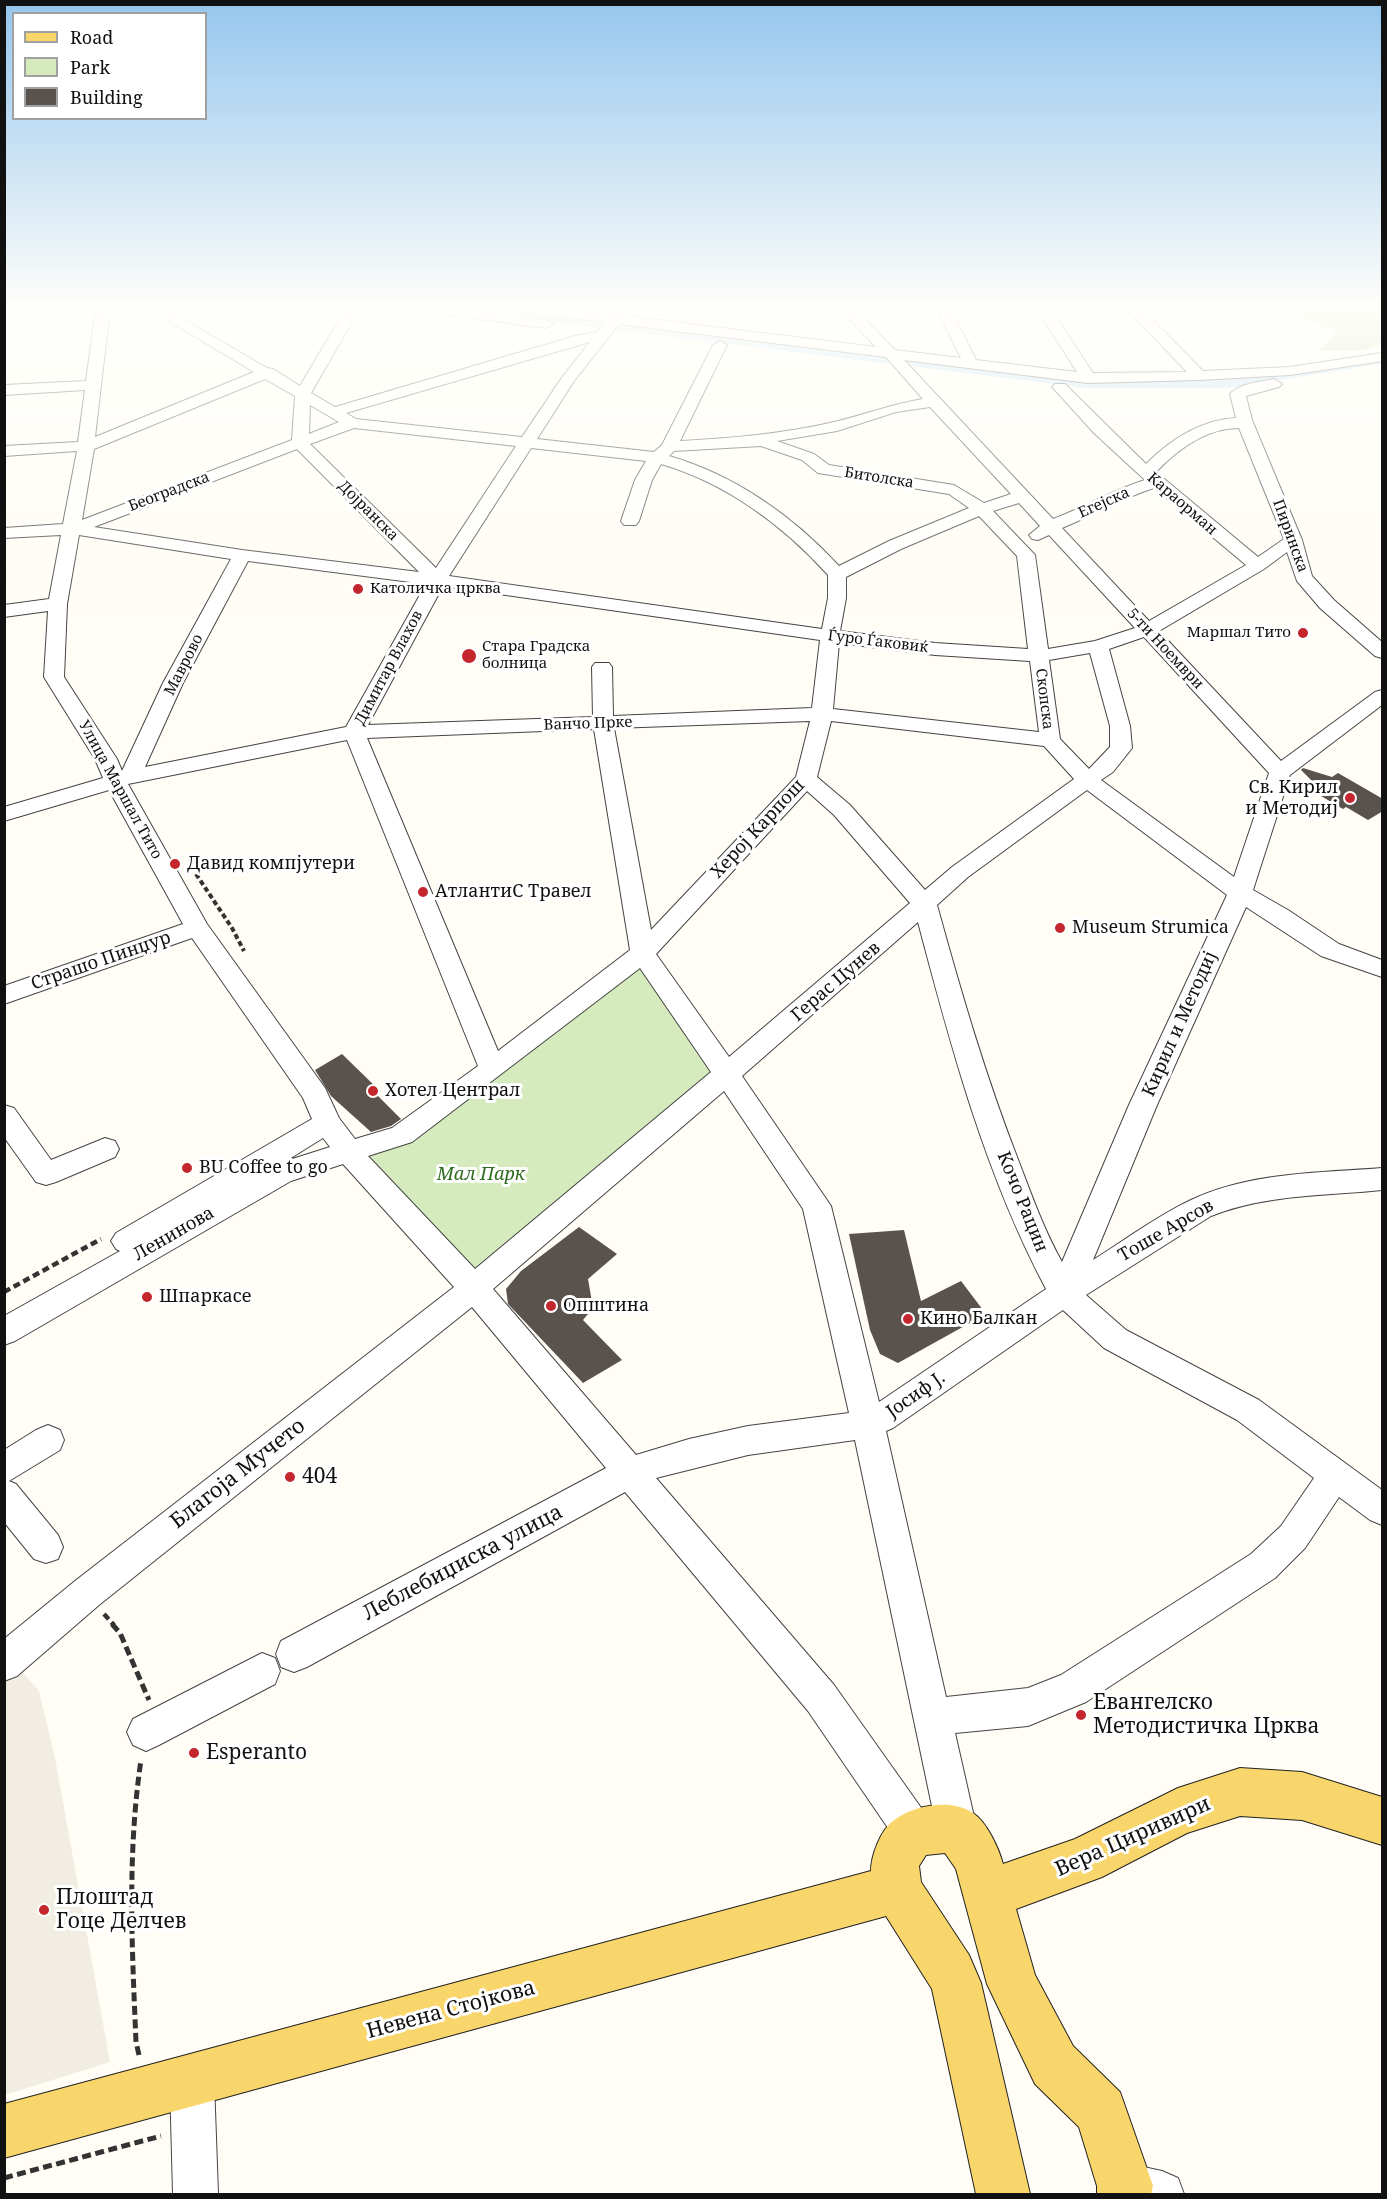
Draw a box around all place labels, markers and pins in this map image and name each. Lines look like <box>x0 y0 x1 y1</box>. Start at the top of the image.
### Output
place label: Католичка црква <box>370 580 501 598</box>
marker: Католичка црква <box>351 582 365 596</box>
place label: Маршал Тито <box>1187 624 1291 642</box>
marker: Маршал Тито <box>1296 626 1310 640</box>
place label: Стара Градска болница <box>482 638 590 673</box>
marker: Стара Градска болница <box>460 647 478 665</box>
place label: Св. Кирил и Методиј <box>1245 777 1338 820</box>
marker: Св. Кирил и Методиј <box>1343 791 1357 805</box>
place label: Давид компјутери <box>187 853 355 875</box>
marker: Давид компјутери <box>168 857 182 871</box>
place label: АтлантиС Травел <box>435 881 592 903</box>
marker: АтлантиС Травел <box>416 885 430 899</box>
place label: Museum Strumica <box>1072 917 1229 939</box>
marker: Museum Strumica <box>1053 921 1067 935</box>
place label: Хотел Централ <box>385 1080 520 1102</box>
marker: Хотел Централ <box>366 1084 380 1098</box>
place label: BU Coffee to go <box>199 1157 328 1179</box>
marker: BU Coffee to go <box>180 1161 194 1175</box>
place label: Шпаркасе <box>159 1286 251 1308</box>
marker: Шпаркасе <box>140 1290 154 1304</box>
place label: Општина <box>563 1295 649 1317</box>
marker: Општина <box>544 1299 558 1313</box>
place label: Кино Балкан <box>920 1308 1038 1330</box>
marker: Кино Балкан <box>901 1312 915 1326</box>
place label: 404 <box>302 1464 337 1490</box>
marker: 404 <box>283 1470 297 1484</box>
place label: Евангелско Методистичка Црква <box>1093 1690 1319 1740</box>
marker: Евангелско Методистичка Црква <box>1074 1708 1088 1722</box>
place label: Esperanto <box>206 1740 307 1766</box>
marker: Esperanto <box>187 1746 201 1760</box>
place label: Плоштад Гоце Делчев <box>56 1885 186 1935</box>
marker: Плоштад Гоце Делчев <box>37 1903 51 1917</box>

